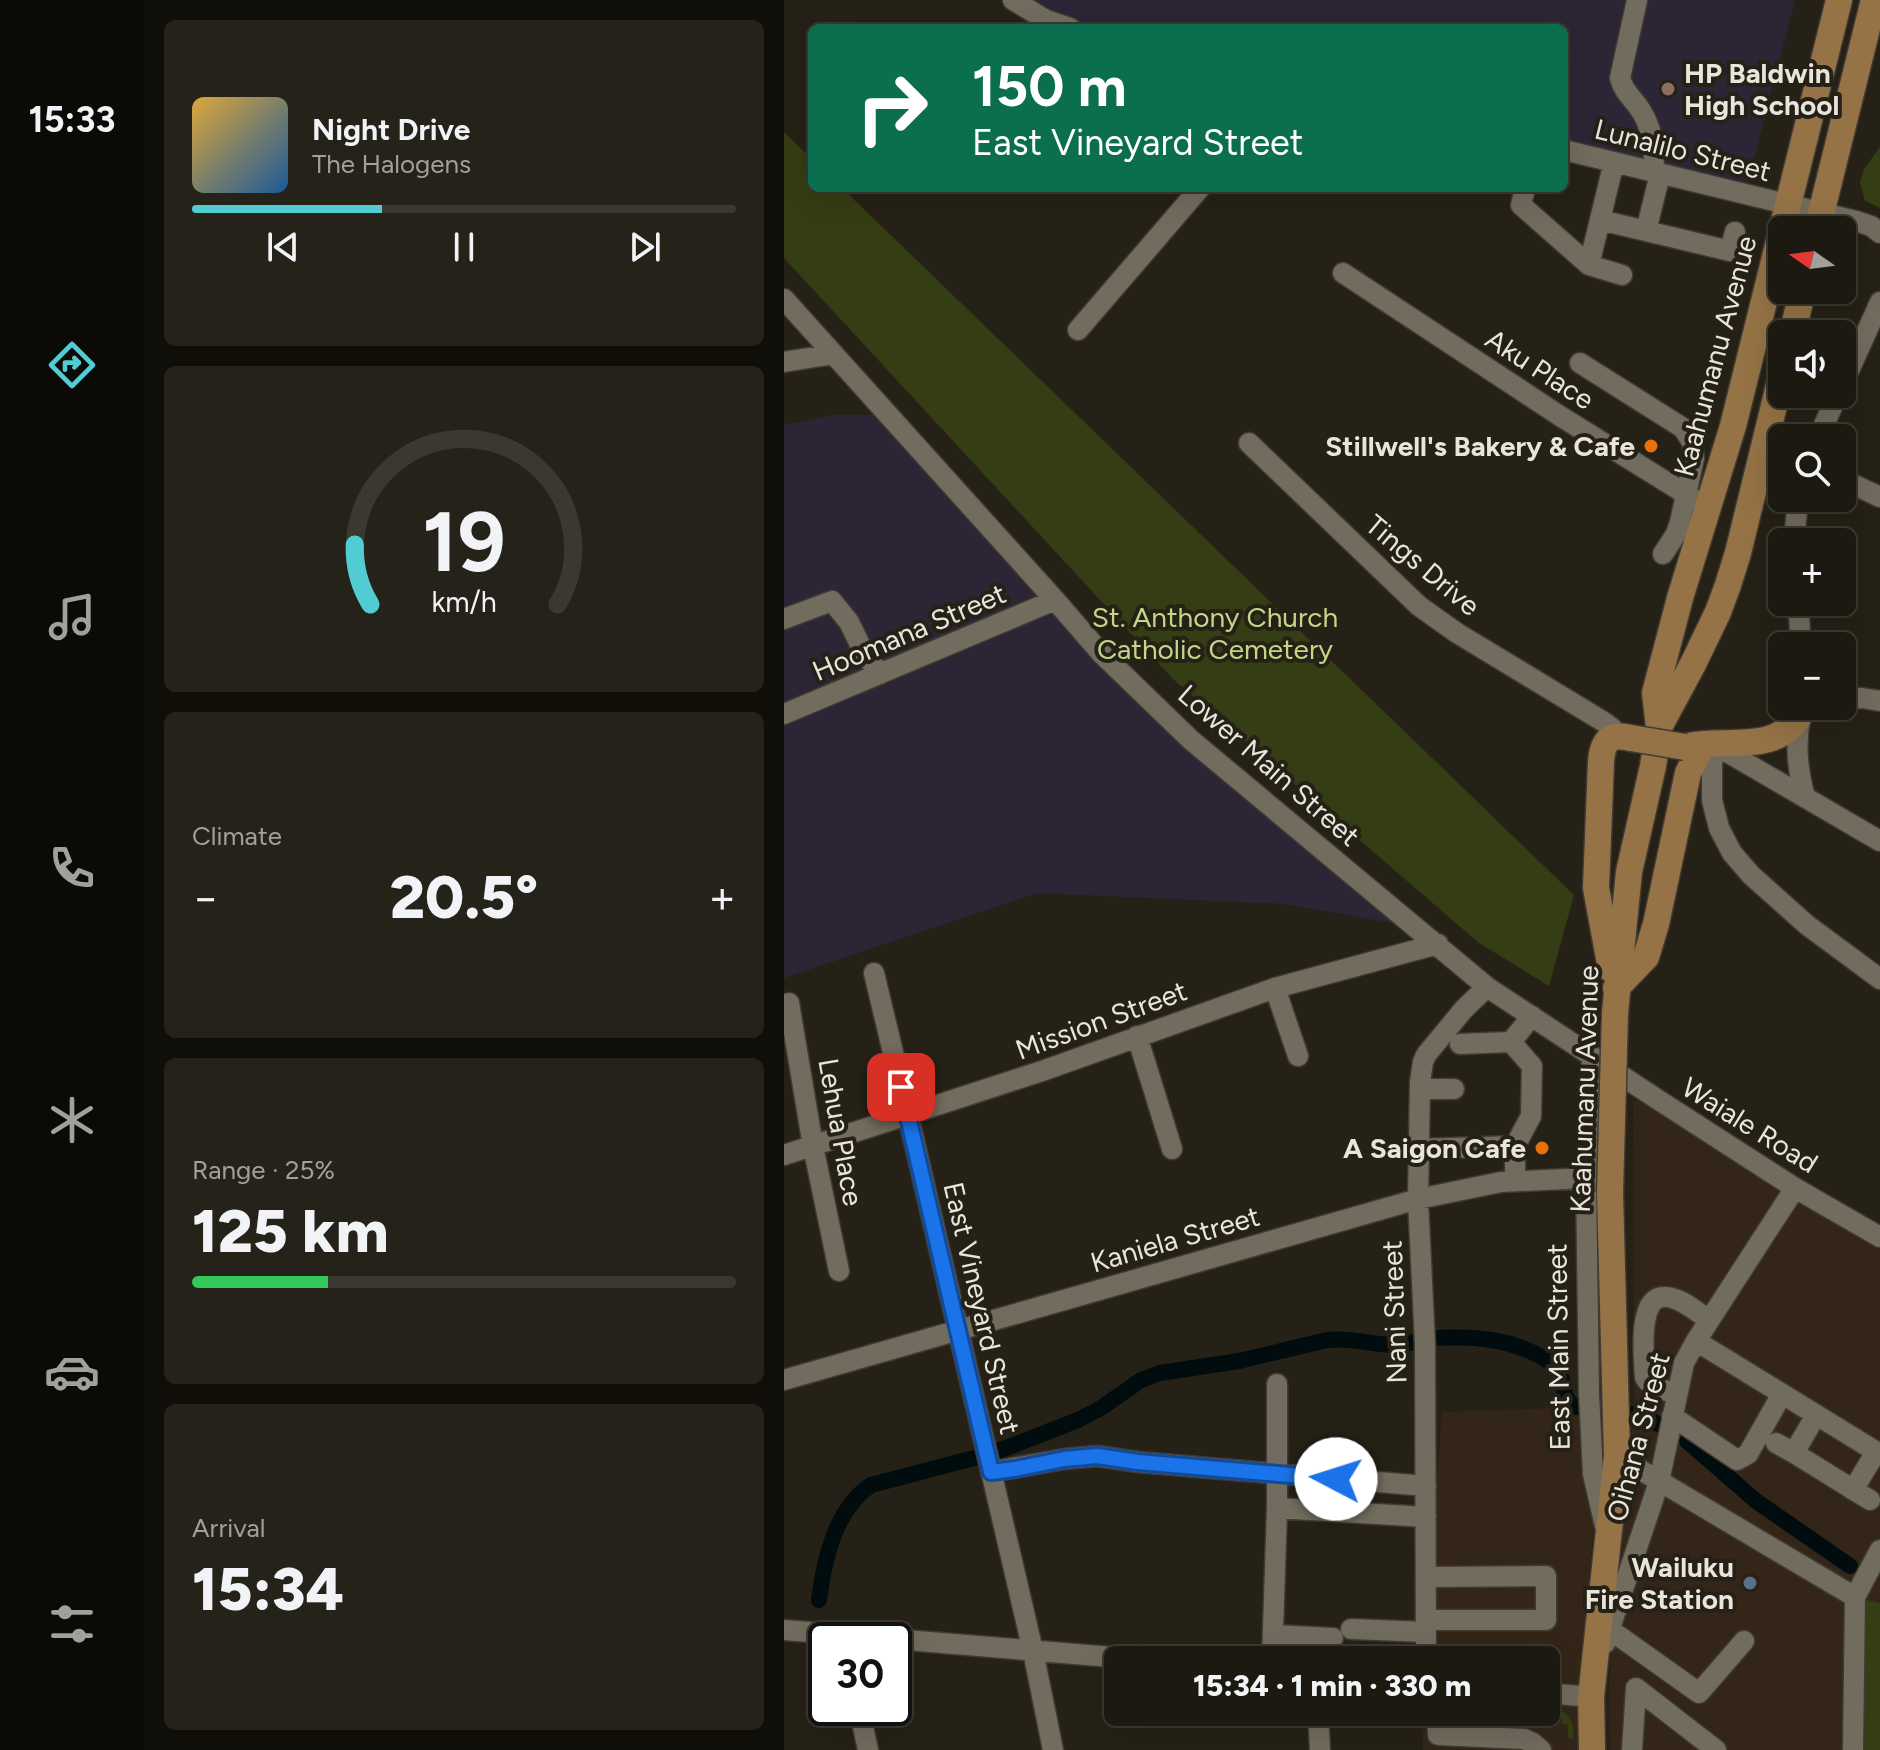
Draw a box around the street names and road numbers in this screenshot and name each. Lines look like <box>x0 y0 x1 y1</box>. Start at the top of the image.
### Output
street label: Lunalilo Street <box>1591 112 1775 188</box>
street label: Kaahumanu Avenue <box>1667 232 1763 480</box>
street label: Aku Place <box>1480 321 1600 417</box>
street label: Tings Drive <box>1359 507 1487 623</box>
street label: Hoomana Street <box>807 576 1011 688</box>
street label: Lower Main Street <box>1171 677 1367 853</box>
street label: Kaahumanu Avenue <box>1563 965 1605 1213</box>
street label: Mission Street <box>1011 973 1191 1067</box>
street label: Lehua Place <box>811 1055 871 1209</box>
street label: Waiale Road <box>1676 1070 1824 1180</box>
street label: East Vineyard Street <box>936 1179 1028 1437</box>
street label: Kaniela Street <box>1087 1199 1263 1279</box>
street label: Nani Street <box>1375 1240 1413 1384</box>
street label: East Main Street <box>1539 1243 1577 1451</box>
street label: Oihana Street <box>1599 1349 1677 1525</box>

